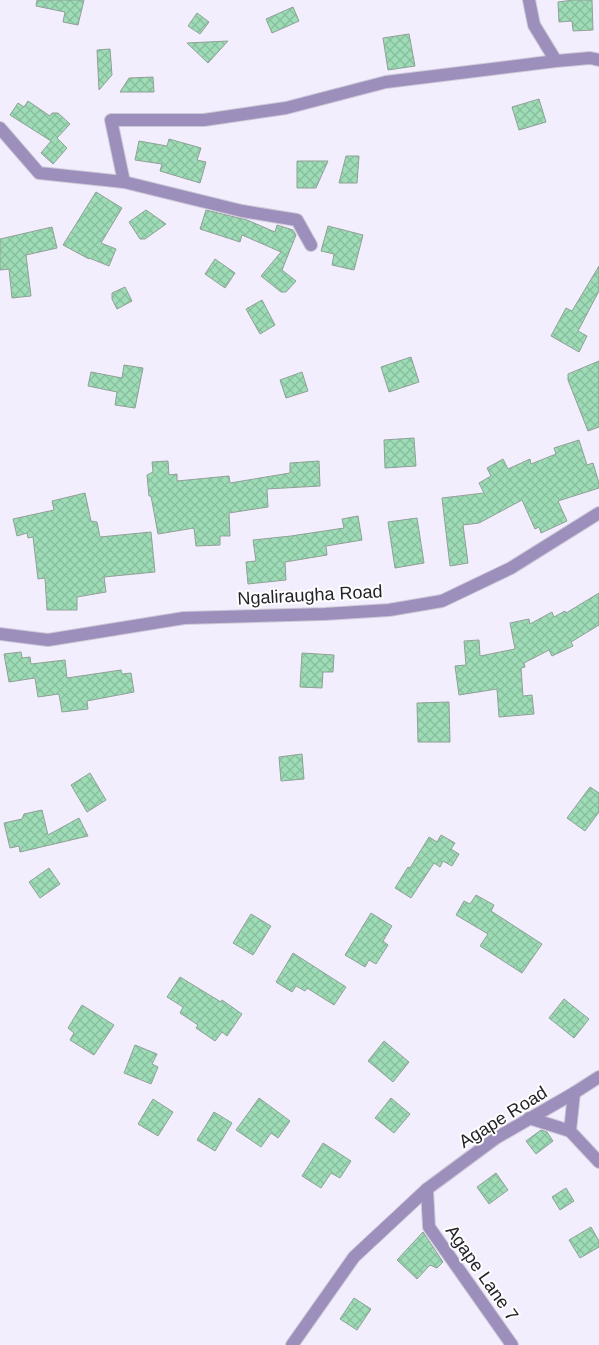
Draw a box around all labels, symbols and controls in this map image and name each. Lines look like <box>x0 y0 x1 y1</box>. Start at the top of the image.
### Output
street label: Ngaliraugha Road <box>237 581 383 609</box>
street label: Agape Road <box>455 1082 551 1152</box>
street label: Agape Lane 7 <box>442 1221 522 1325</box>

